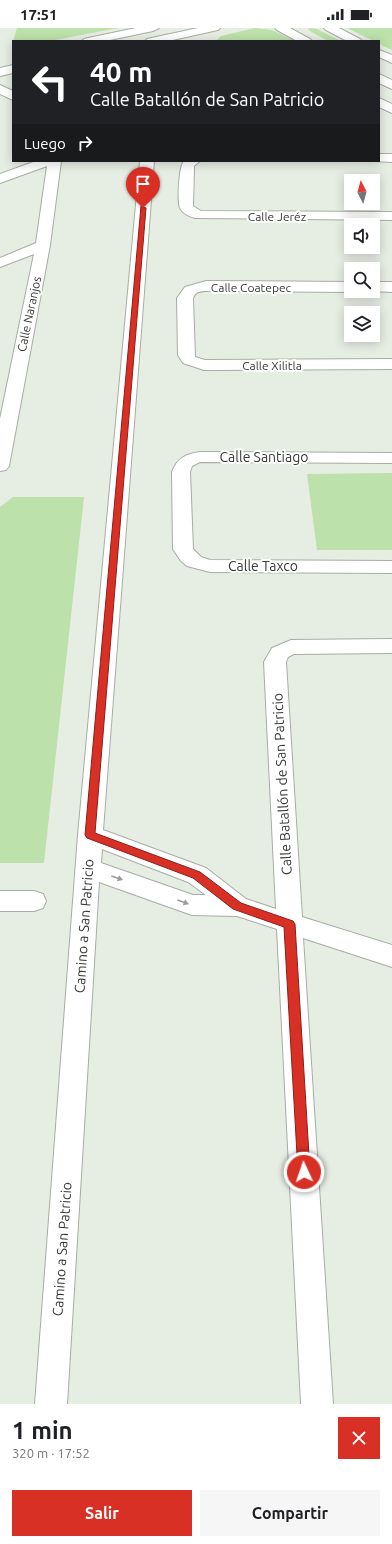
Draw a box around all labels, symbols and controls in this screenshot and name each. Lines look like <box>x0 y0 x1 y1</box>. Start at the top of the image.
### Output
text: 17:51 <box>20 6 58 23</box>
icon: left <box>24 56 76 108</box>
text: 40 m <box>90 56 152 87</box>
text: Calle Batallón de San Patricio <box>90 89 324 109</box>
icon: right <box>74 132 96 154</box>
text: Luego <box>24 135 66 152</box>
pin <box>126 167 160 208</box>
icon: arrive <box>132 173 154 195</box>
north arrow <box>344 174 380 210</box>
map controls <box>344 174 380 342</box>
street label: Calle Jeréz <box>248 210 307 223</box>
button: sound <box>344 218 380 254</box>
button: search <box>344 262 380 298</box>
street label: Calle Naranjos <box>15 275 43 353</box>
street label: Calle Coatepec <box>211 281 292 294</box>
button: layers <box>344 306 380 342</box>
street label: Calle Xilitla <box>242 359 302 372</box>
street label: Calle Santiago <box>220 449 308 465</box>
street label: Calle Taxco <box>228 558 298 574</box>
street label: Calle Batallón de San Patricio <box>269 693 295 875</box>
street label: Camino a San Patricio <box>71 858 97 994</box>
one-way arrow <box>111 876 123 882</box>
one-way arrow <box>178 899 190 905</box>
position arrow <box>283 1151 325 1193</box>
street label: Camino a San Patricio <box>49 1181 75 1317</box>
text: 1 min <box>12 1417 73 1444</box>
button: close <box>338 1417 380 1459</box>
text: 320 m · 17:52 <box>12 1446 90 1460</box>
button: Salir <box>12 1490 192 1536</box>
button: Compartir <box>200 1490 380 1536</box>

